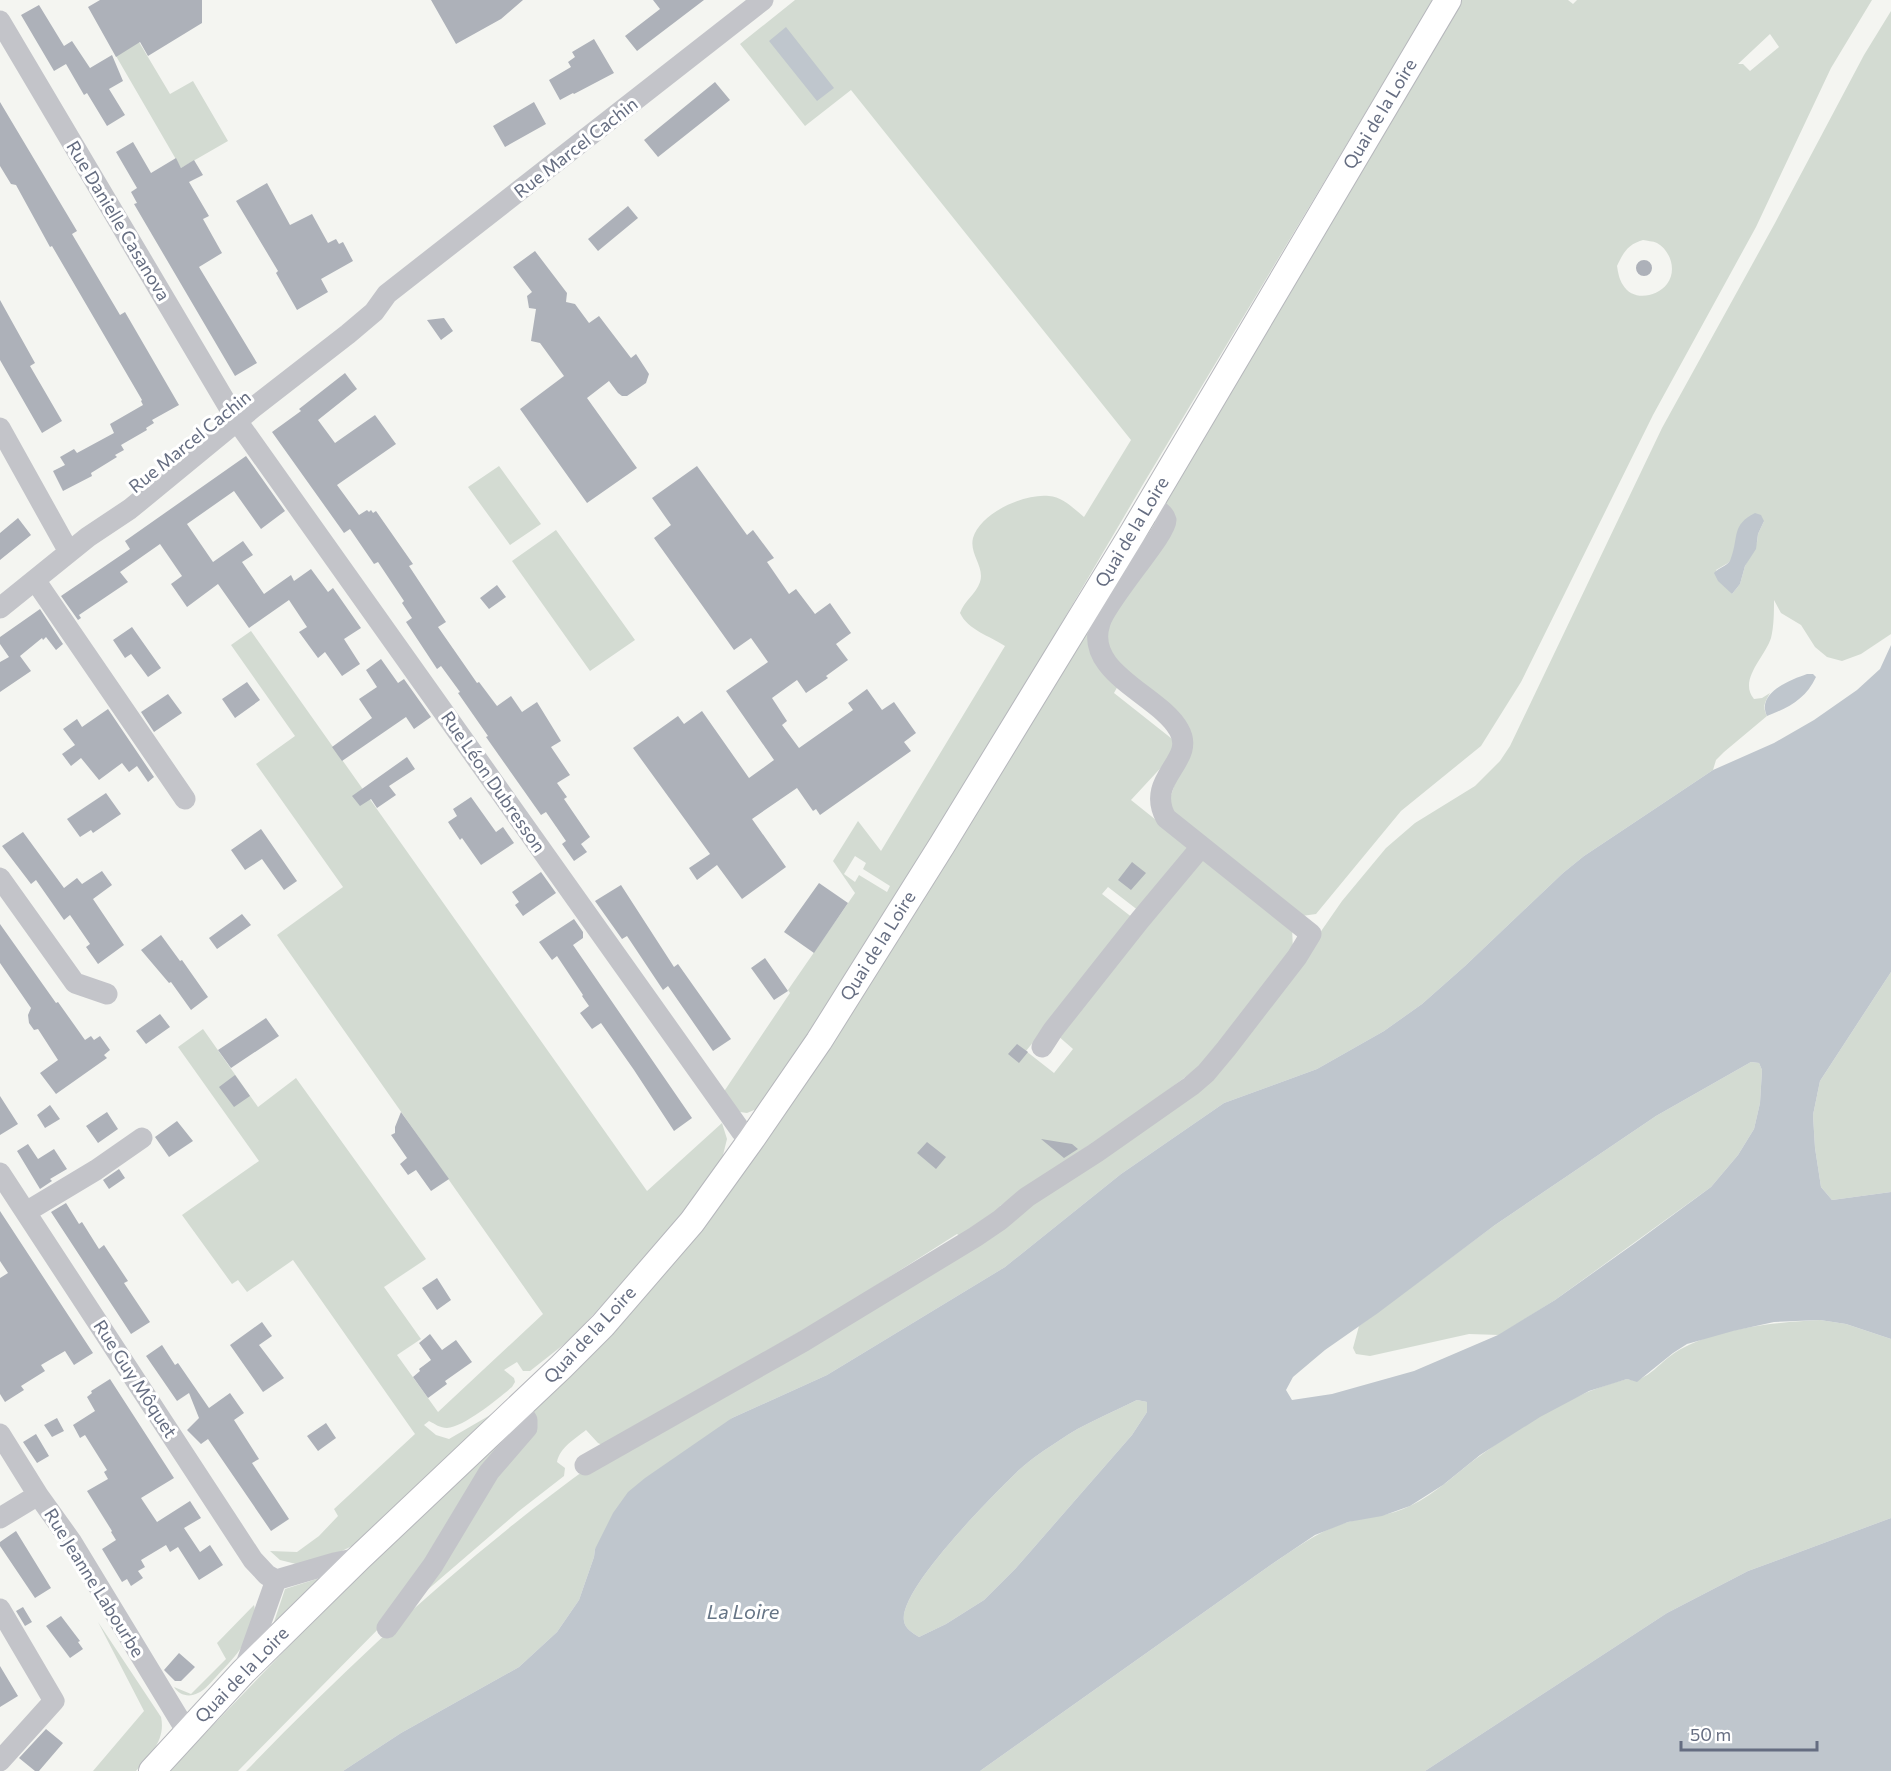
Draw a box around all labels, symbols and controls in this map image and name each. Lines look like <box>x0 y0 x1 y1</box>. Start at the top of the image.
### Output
street label: Quai de la Loire <box>1337 54 1421 173</box>
street label: Rue Marcel Cachin <box>509 92 642 202</box>
street label: Rue Danielle Casanova <box>62 137 175 304</box>
street label: Rue Marcel Cachin <box>124 385 255 497</box>
street label: Quai de la Loire <box>1089 472 1173 591</box>
street label: Rue Léon Dubresson <box>437 707 551 856</box>
street label: Quai de la Loire <box>835 887 920 1004</box>
street label: Quai de la Loire <box>539 1281 640 1388</box>
street label: Rue Guy Môquet <box>90 1315 182 1442</box>
street label: Rue Jeanne Labourbe <box>40 1504 150 1661</box>
water label: La Loire <box>707 1599 780 1623</box>
street label: Quai de la Loire <box>190 1622 293 1727</box>
scale bar <box>1681 1714 1818 1752</box>
text: 50 m <box>1690 1723 1731 1745</box>

